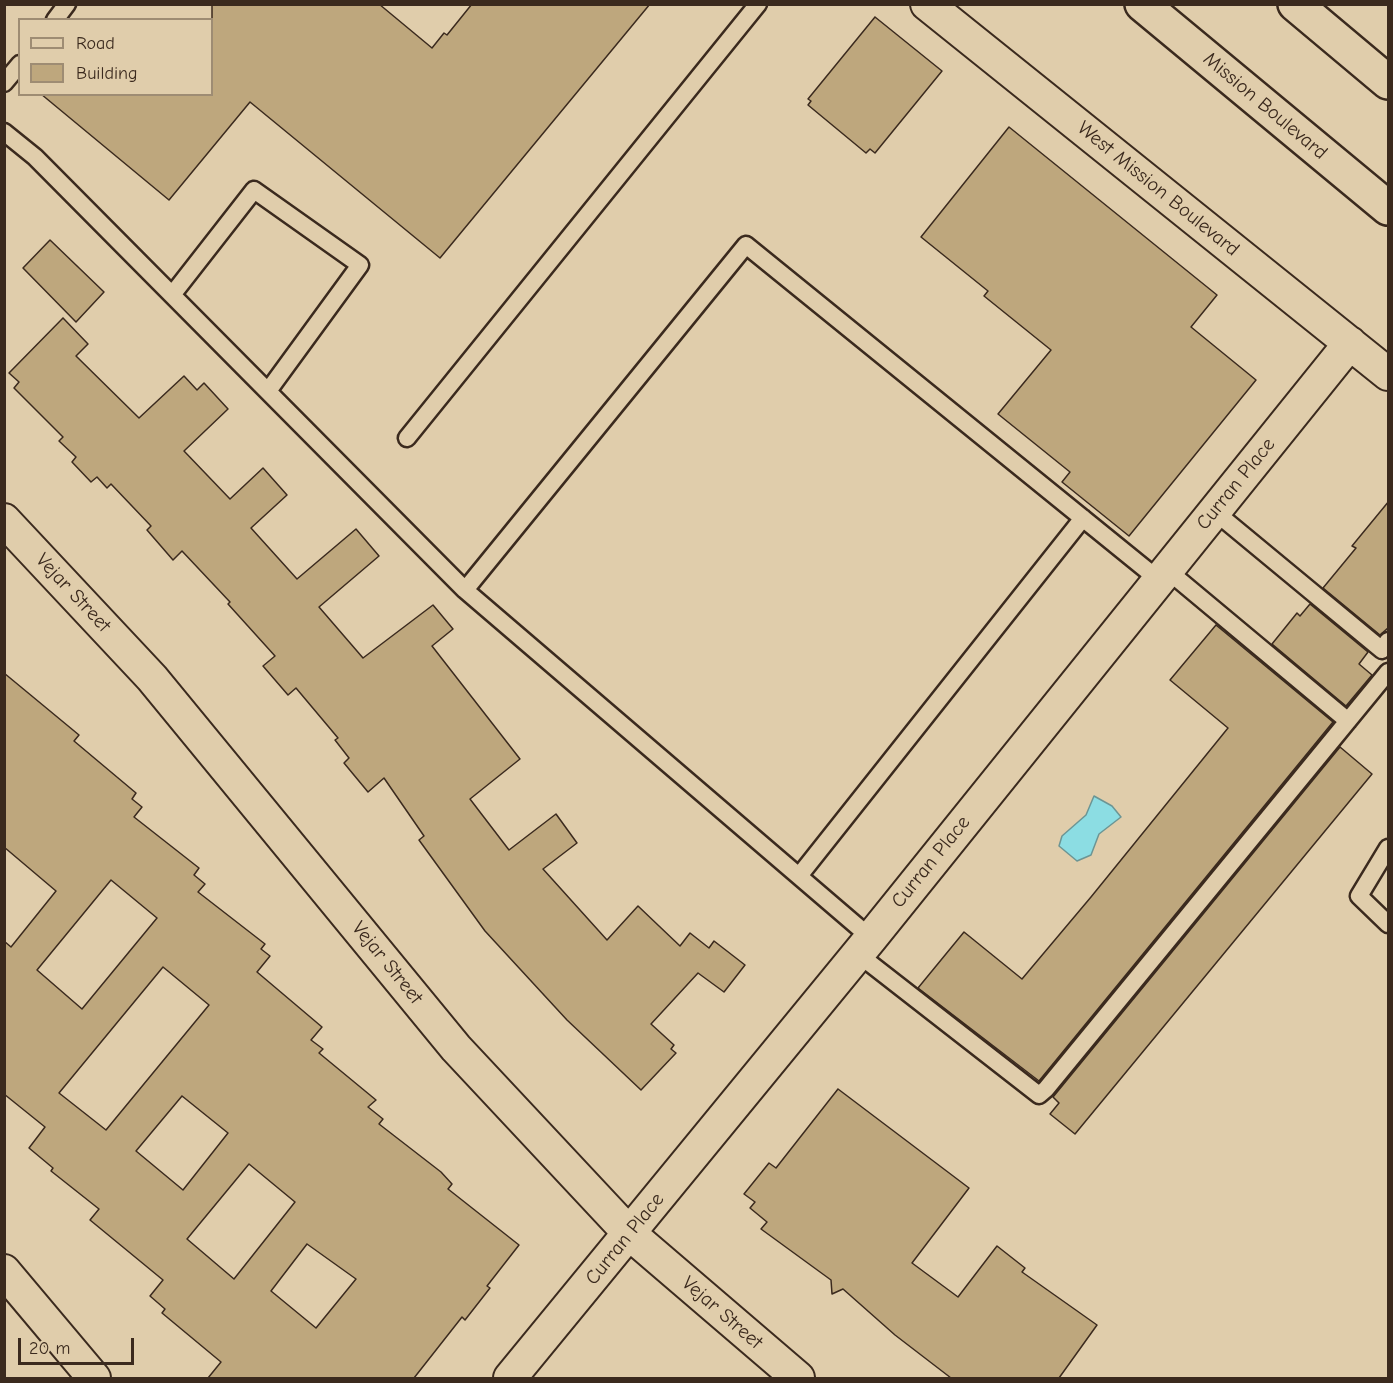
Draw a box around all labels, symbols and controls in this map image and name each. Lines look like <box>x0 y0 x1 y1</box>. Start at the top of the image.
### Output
legend <box>18 18 213 96</box>
text: Road <box>76 33 115 54</box>
street label: Mission Boulevard <box>1198 47 1332 165</box>
text: Building <box>76 63 138 84</box>
street label: West Mission Boulevard <box>1072 116 1244 262</box>
street label: Curran Place <box>1192 433 1280 535</box>
street label: Vejar Street <box>30 549 116 637</box>
street label: Curran Place <box>887 811 975 913</box>
street label: Vejar Street <box>346 917 428 1009</box>
street label: Curran Place <box>581 1188 669 1290</box>
street label: Vejar Street <box>677 1271 767 1355</box>
scale bar <box>21 1326 136 1364</box>
text: 20 m <box>29 1338 70 1359</box>

